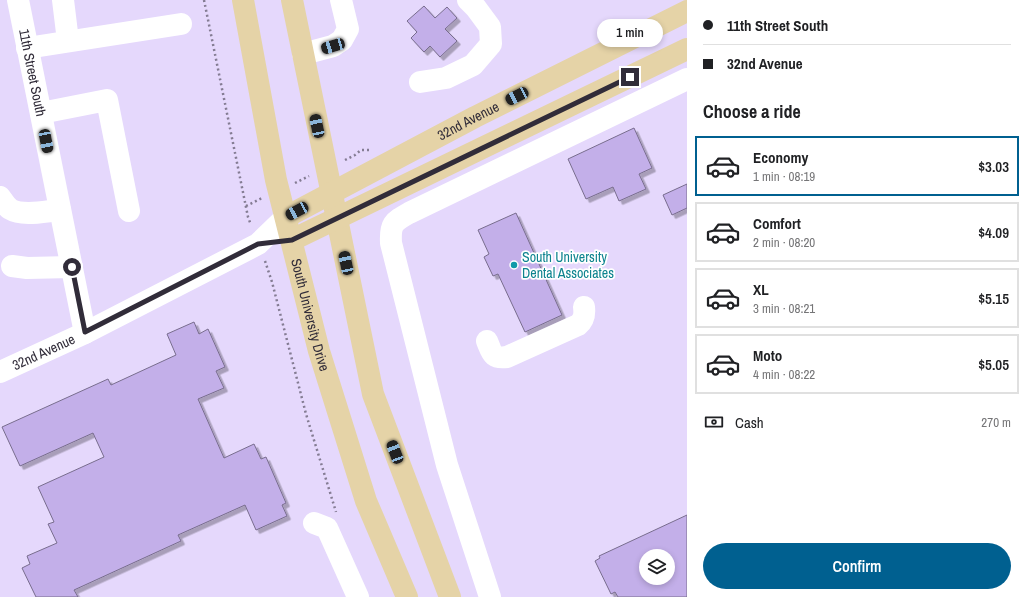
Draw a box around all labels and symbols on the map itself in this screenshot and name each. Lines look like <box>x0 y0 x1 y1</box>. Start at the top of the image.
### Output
callout: 1 min <box>597 19 663 47</box>
street label: 11th Street South <box>15 27 50 118</box>
car <box>320 37 346 55</box>
route end <box>621 68 639 86</box>
car <box>504 85 530 107</box>
street label: 32nd Avenue <box>434 97 502 144</box>
car <box>309 113 325 139</box>
car <box>38 128 54 154</box>
car <box>284 200 310 222</box>
place label: South University Dental Associates <box>522 248 614 282</box>
car <box>338 250 354 276</box>
street label: South University Drive <box>287 257 334 373</box>
route start <box>63 258 81 276</box>
marker: South University Dental Associates <box>509 260 519 270</box>
street label: 32nd Avenue <box>9 330 78 374</box>
car <box>385 439 405 465</box>

